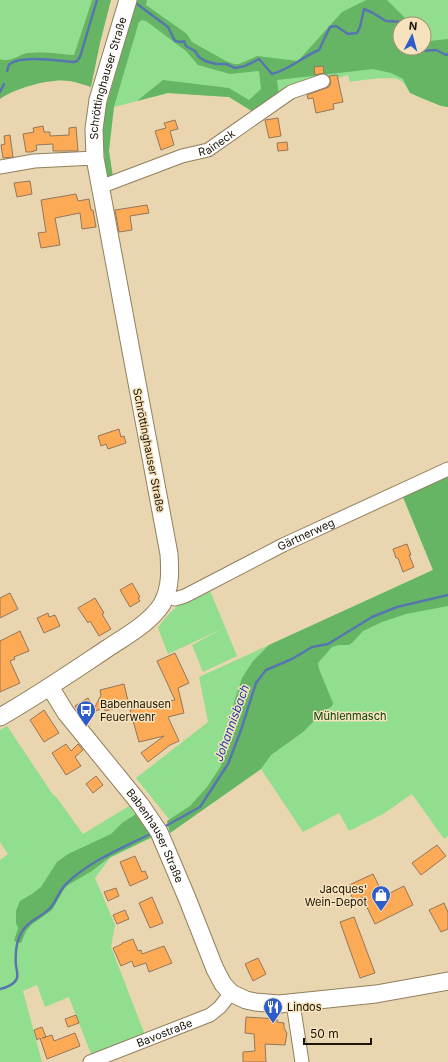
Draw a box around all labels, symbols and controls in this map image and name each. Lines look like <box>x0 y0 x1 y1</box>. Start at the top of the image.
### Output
street label: Schröttinghauser Straße <box>87 15 130 140</box>
north arrow <box>392 16 432 56</box>
text: N <box>408 19 418 33</box>
street label: Raineck <box>197 126 238 159</box>
street label: Schröttinghauser Straße <box>130 387 168 513</box>
street label: Gärtnerweg <box>275 515 337 554</box>
water label: Johannisbach <box>211 682 252 763</box>
place label: Babenhausen Feuerwehr <box>100 697 171 724</box>
bus stop icon: Babenhausen Feuerwehr <box>75 699 97 727</box>
park label: Mühlenmasch <box>314 709 386 723</box>
street label: Babenhauser Straße <box>123 786 187 885</box>
place label: Jacques' Wein-Depot <box>305 882 367 909</box>
shop icon: Jacques' Wein-Depot <box>370 884 392 912</box>
restaurant icon: Lindos <box>262 996 284 1024</box>
place label: Lindos <box>287 1000 322 1014</box>
street label: Bavostraße <box>135 1016 194 1050</box>
scale bar <box>304 1020 371 1046</box>
text: 50 m <box>310 1026 339 1041</box>

